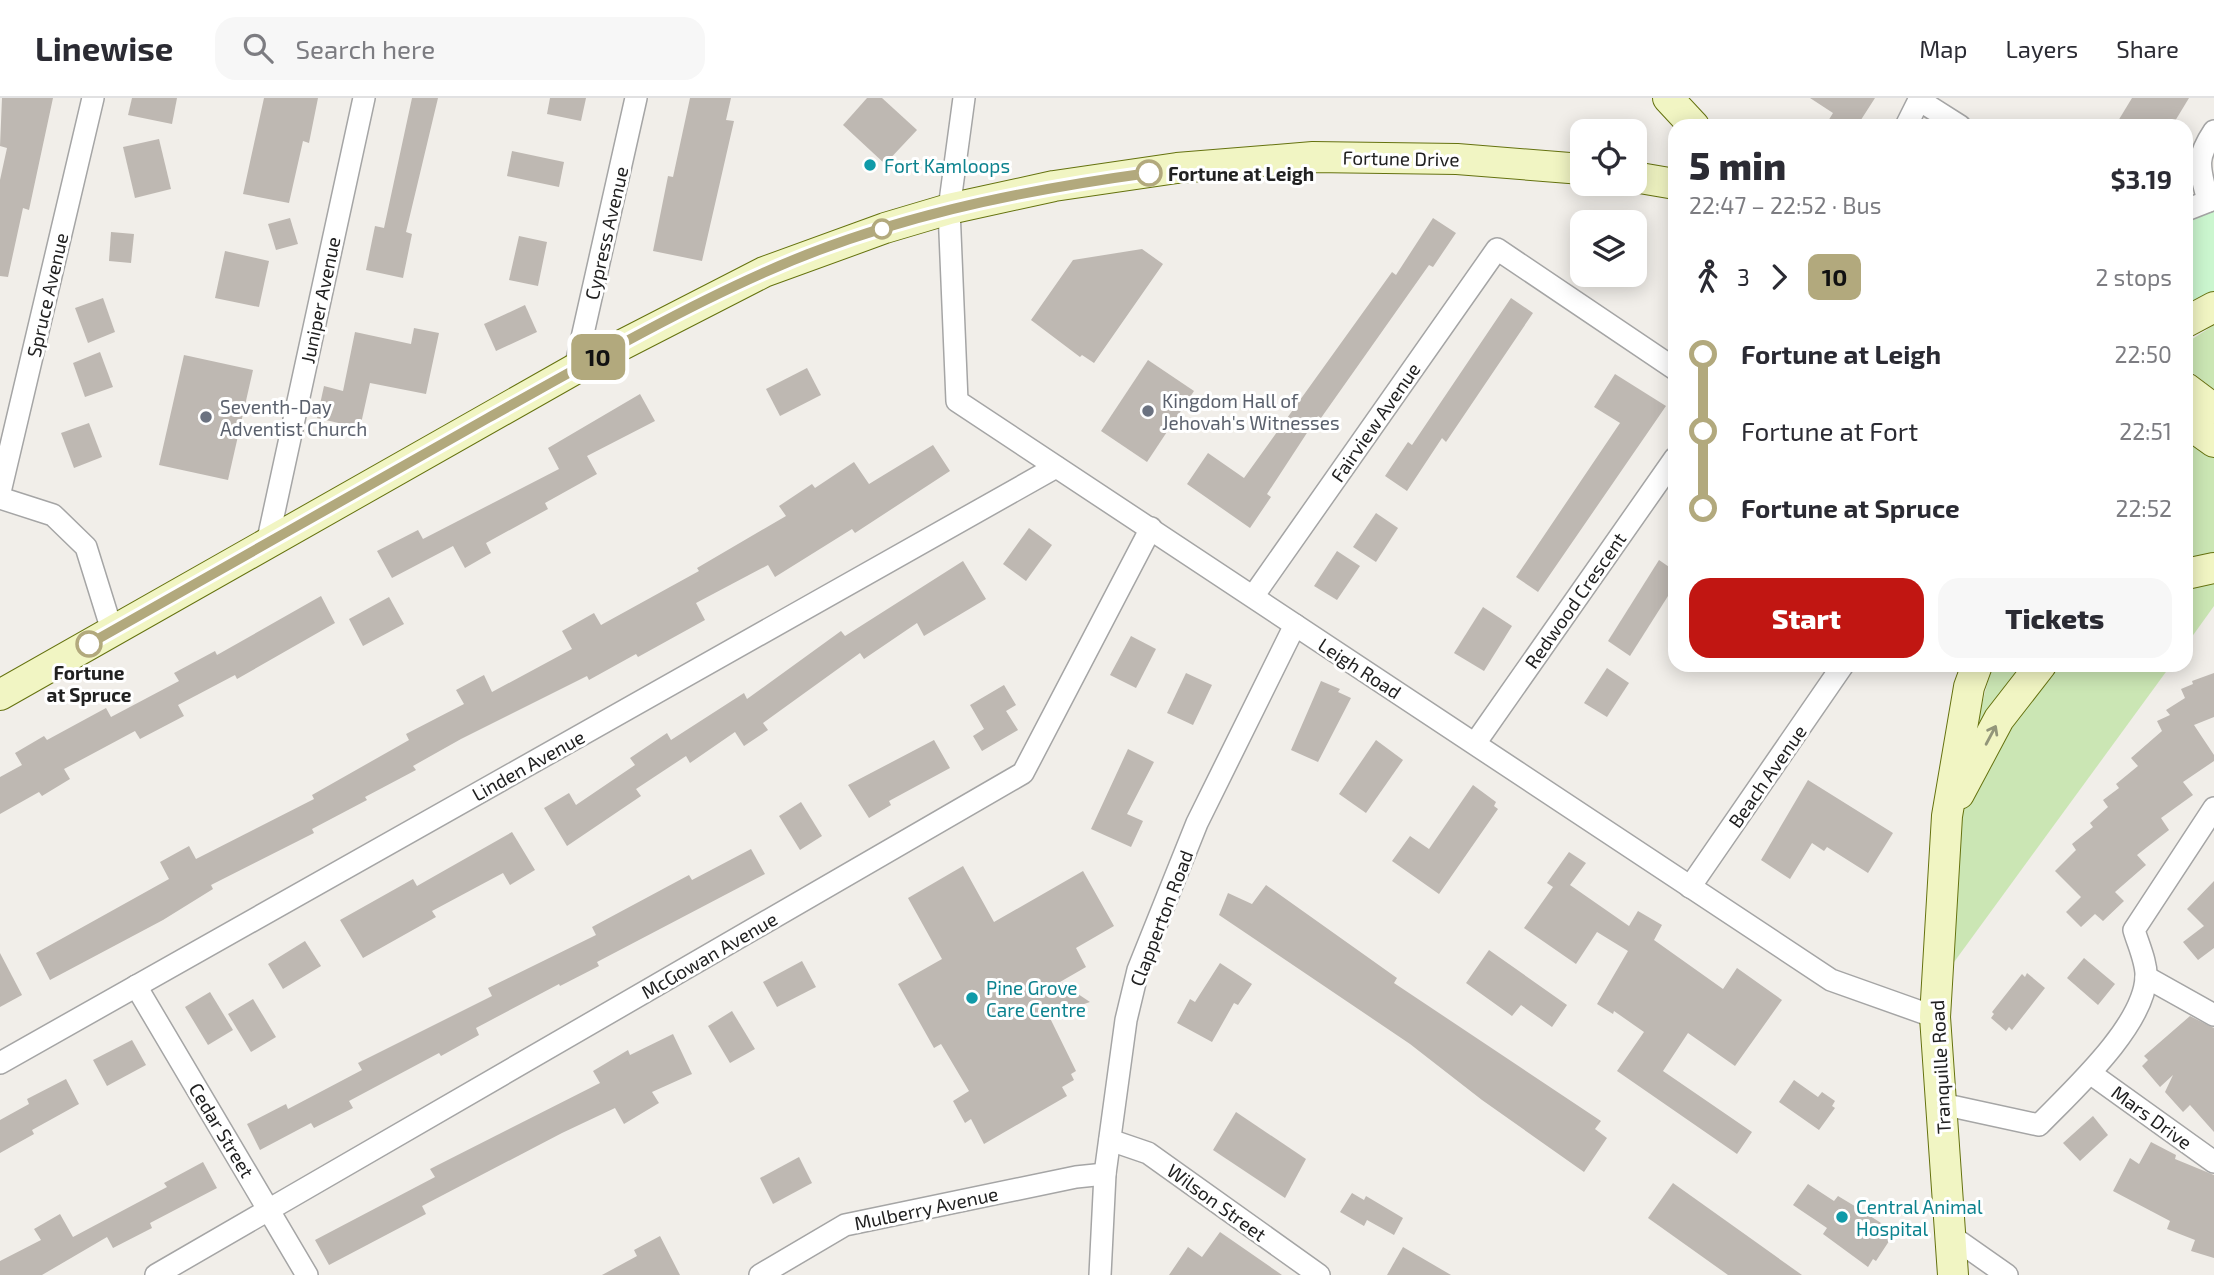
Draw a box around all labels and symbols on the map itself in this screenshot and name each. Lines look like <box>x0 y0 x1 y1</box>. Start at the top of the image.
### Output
street label: Fortune Drive <box>1342 145 1460 171</box>
place label: Fort Kamloops <box>884 154 1010 177</box>
marker: Fort Kamloops <box>862 157 878 173</box>
marker: Fortune at Leigh <box>1136 160 1162 186</box>
place label: Fortune at Leigh <box>1168 162 1314 185</box>
street label: Cypress Avenue <box>579 164 633 302</box>
unlabelled marker <box>872 219 892 239</box>
street label: Spruce Avenue <box>22 231 72 359</box>
street label: Juniper Avenue <box>295 235 345 365</box>
line badge: 10 <box>566 334 630 380</box>
street label: Fairview Avenue <box>1325 358 1425 486</box>
place label: Kingdom Hall of Jehovah's Witnesses <box>1162 389 1340 434</box>
place label: Seventh-Day Adventist Church <box>220 395 367 440</box>
marker: Kingdom Hall of Jehovah's Witnesses <box>1140 403 1156 419</box>
marker: Seventh-Day Adventist Church <box>198 409 214 425</box>
street label: Redwood Crescent <box>1519 528 1631 672</box>
marker: Fortune at Spruce <box>76 631 102 657</box>
street label: Leigh Road <box>1314 633 1406 703</box>
place label: Fortune at Spruce <box>47 661 132 706</box>
street label: Beach Avenue <box>1723 720 1811 832</box>
street label: Linden Avenue <box>468 725 588 805</box>
one-way arrow <box>1984 725 1998 745</box>
street label: Clapperton Road <box>1124 847 1198 989</box>
street label: McGowan Avenue <box>637 907 781 1003</box>
place label: Pine Grove Care Centre <box>986 976 1086 1021</box>
marker: Pine Grove Care Centre <box>964 990 980 1006</box>
street label: Tranquille Road <box>1925 999 1955 1135</box>
street label: Cedar Street <box>185 1078 259 1182</box>
street label: Mars Drive <box>2107 1080 2197 1154</box>
street label: Wilson Street <box>1163 1158 1271 1246</box>
street label: Mulberry Avenue <box>852 1182 1000 1234</box>
place label: Central Animal Hospital <box>1856 1195 1983 1240</box>
marker: Central Animal Hospital <box>1834 1209 1850 1225</box>

